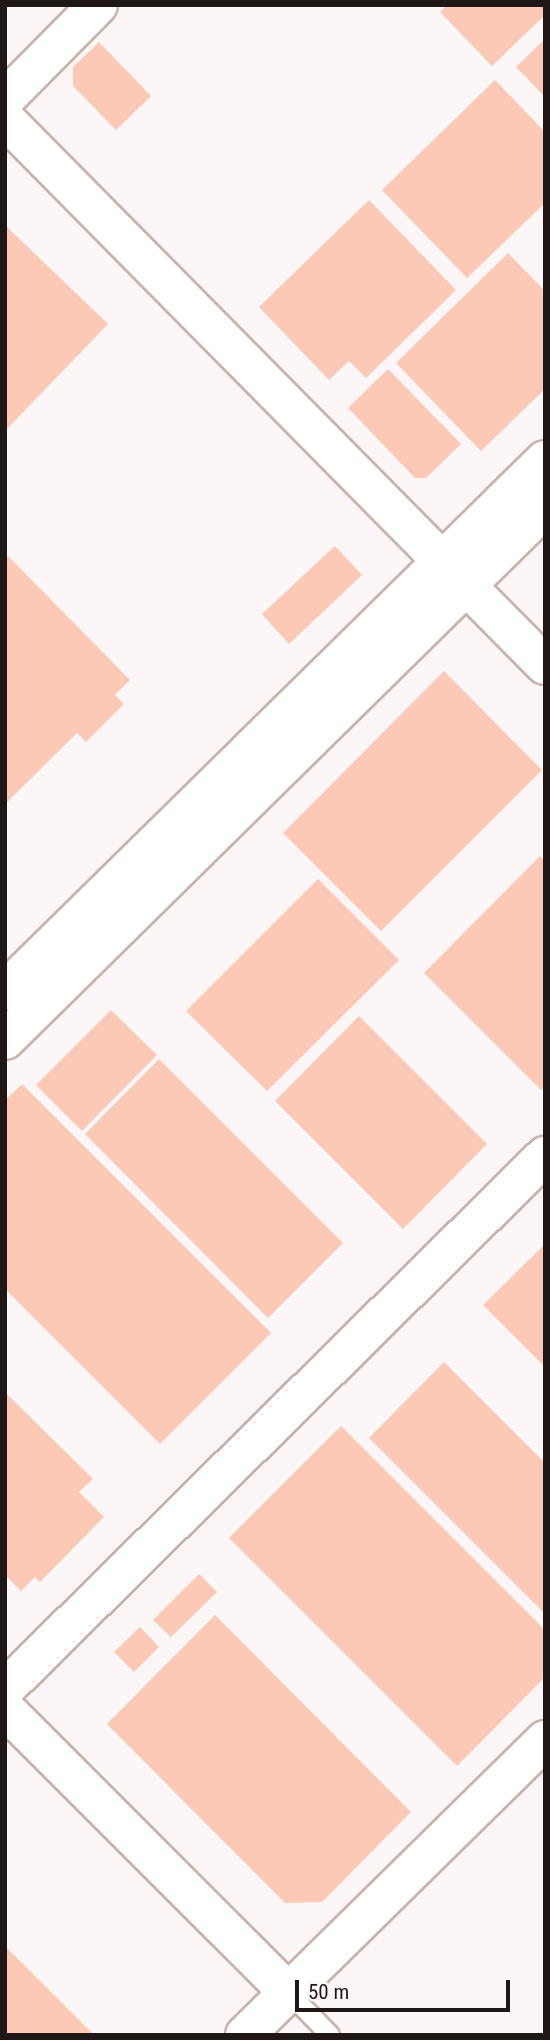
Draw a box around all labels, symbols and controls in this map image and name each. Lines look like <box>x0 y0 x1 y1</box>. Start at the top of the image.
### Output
scale bar <box>298 1966 513 2010</box>
text: 50 m <box>308 1980 349 2004</box>

